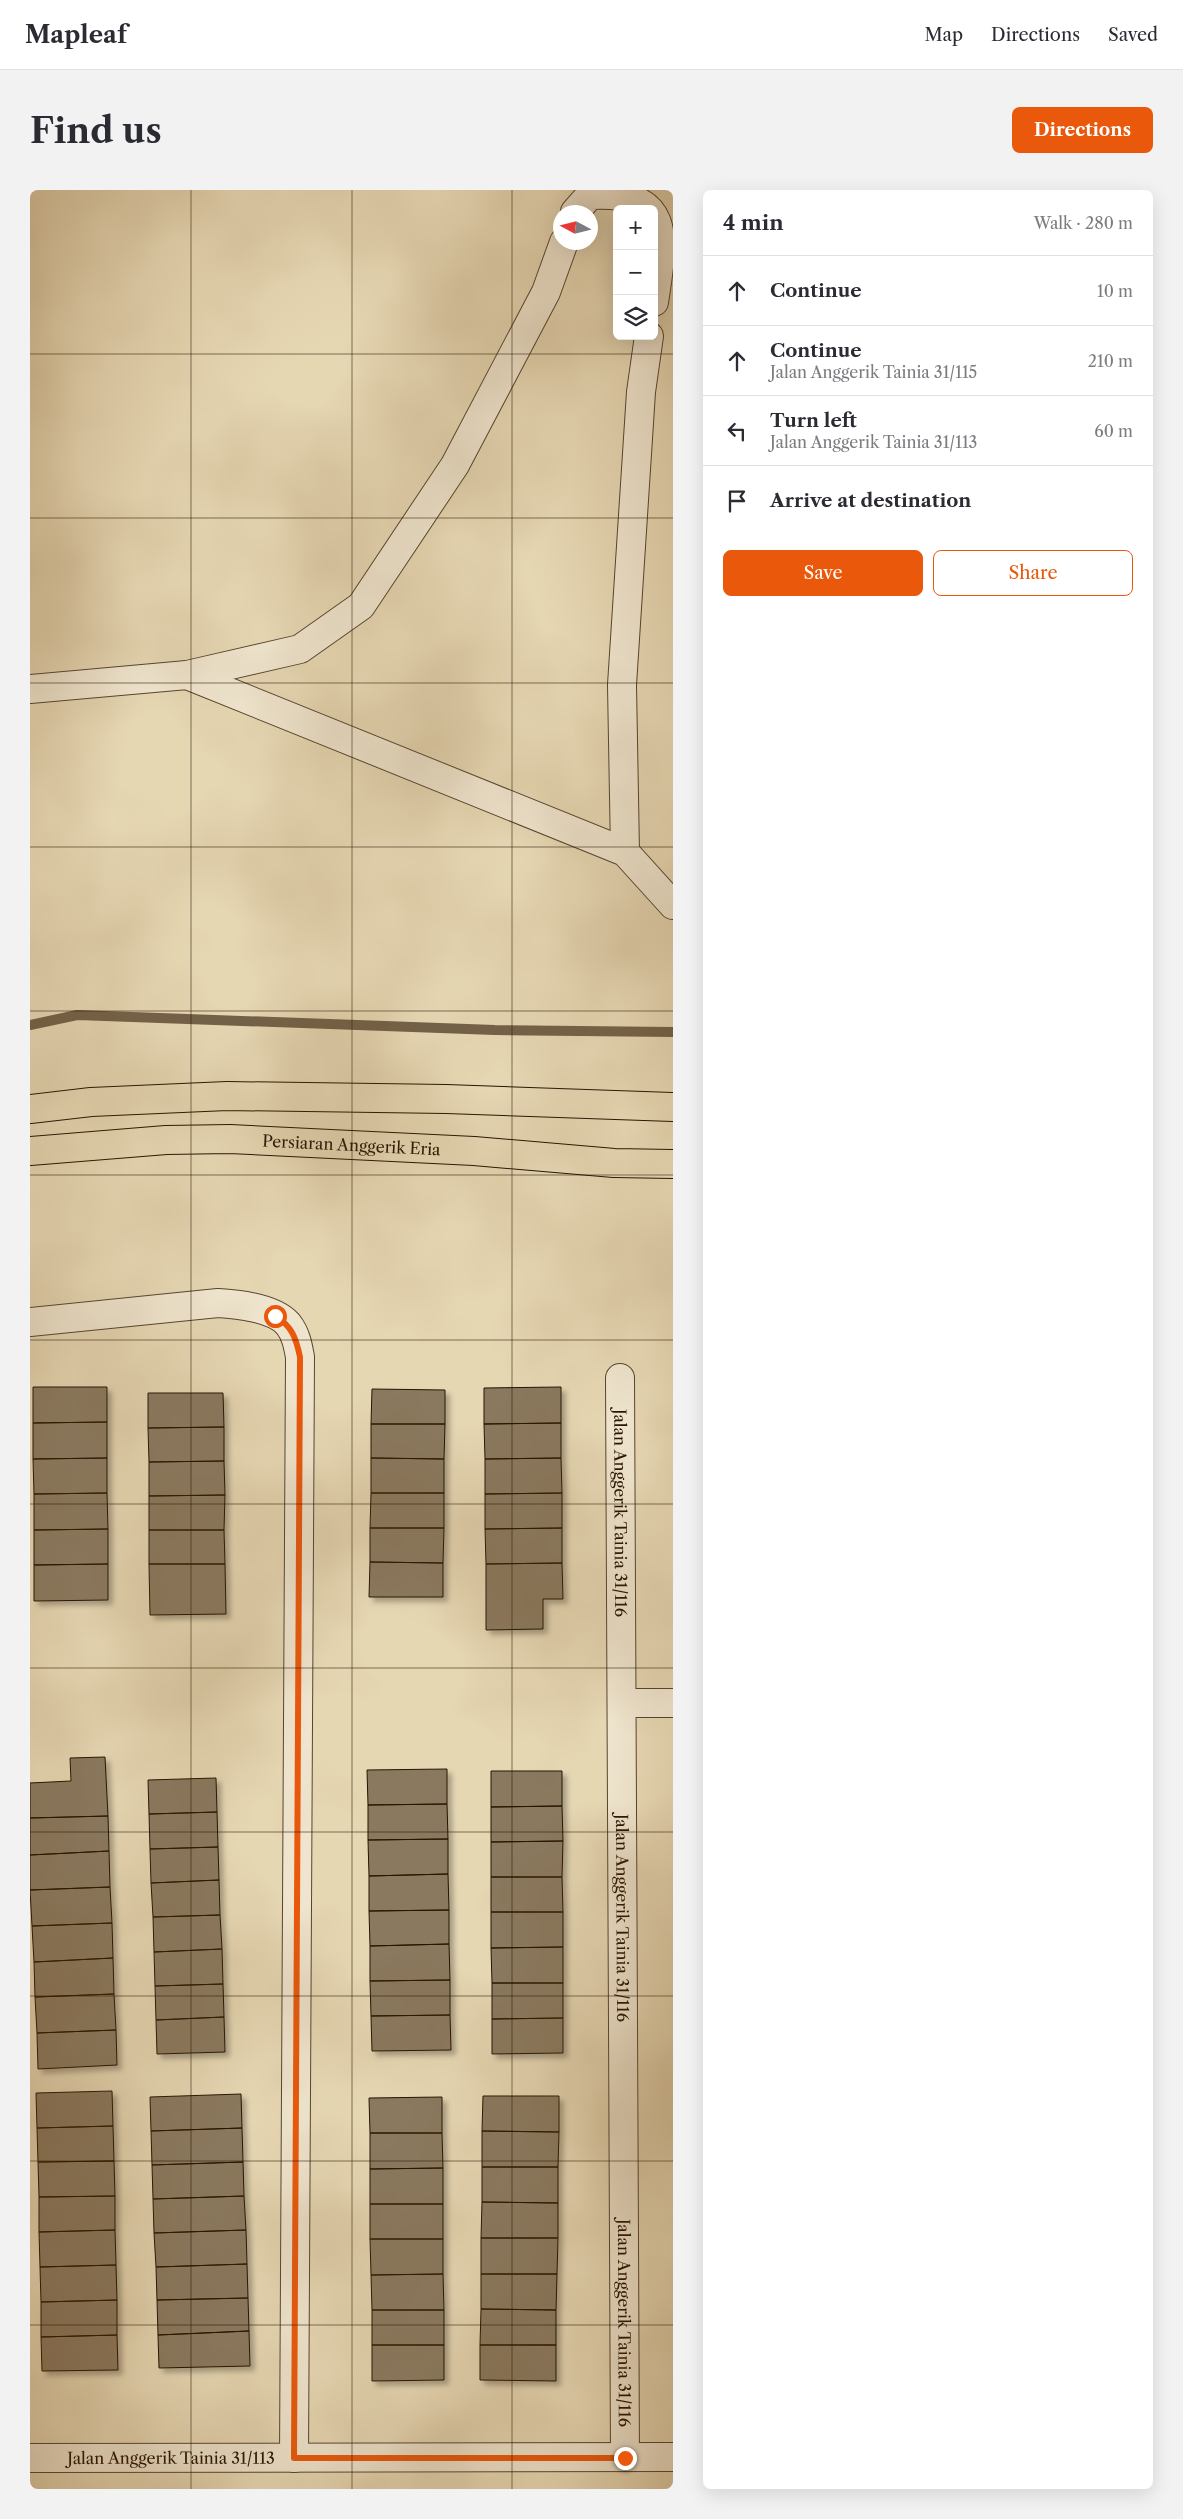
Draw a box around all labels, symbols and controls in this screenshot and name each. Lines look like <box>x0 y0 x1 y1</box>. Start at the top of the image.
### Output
text: Mapleaf <box>25 20 127 49</box>
text: Map <box>924 24 963 46</box>
text: Directions <box>991 24 1080 46</box>
text: Saved <box>1108 24 1158 46</box>
button: Directions <box>1012 107 1153 153</box>
text: Find us <box>30 109 162 152</box>
north arrow <box>553 205 598 250</box>
map controls <box>613 205 658 340</box>
button: + <box>613 205 658 250</box>
text: 4 min <box>723 210 784 235</box>
text: Walk · 280 m <box>1034 213 1133 233</box>
button: − <box>613 250 658 295</box>
icon: ahead <box>723 277 751 305</box>
text: Continue <box>770 279 862 302</box>
text: 10 m <box>1097 281 1133 301</box>
button: layers <box>613 295 658 340</box>
text: Continue <box>770 339 862 362</box>
icon: ahead <box>723 347 751 375</box>
text: 210 m <box>1088 351 1133 371</box>
text: Jalan Anggerik Tainia 31/115 <box>770 362 977 382</box>
text: Turn left <box>770 409 857 432</box>
icon: left <box>723 417 751 445</box>
text: 60 m <box>1094 421 1133 441</box>
text: Jalan Anggerik Tainia 31/113 <box>770 432 977 452</box>
icon: arrive <box>723 487 751 515</box>
text: Arrive at destination <box>770 489 971 512</box>
button: Save <box>723 550 923 596</box>
button: Share <box>933 550 1133 596</box>
street label: Persiaran Anggerik Eria <box>262 1131 442 1159</box>
route start <box>264 1305 287 1328</box>
street label: Jalan Anggerik Tainia 31/116 <box>610 1406 631 1617</box>
street label: Jalan Anggerik Tainia 31/116 <box>612 1811 633 2022</box>
street label: Jalan Anggerik Tainia 31/116 <box>614 2216 635 2427</box>
route end <box>614 2447 637 2470</box>
street label: Jalan Anggerik Tainia 31/113 <box>64 2448 275 2468</box>

